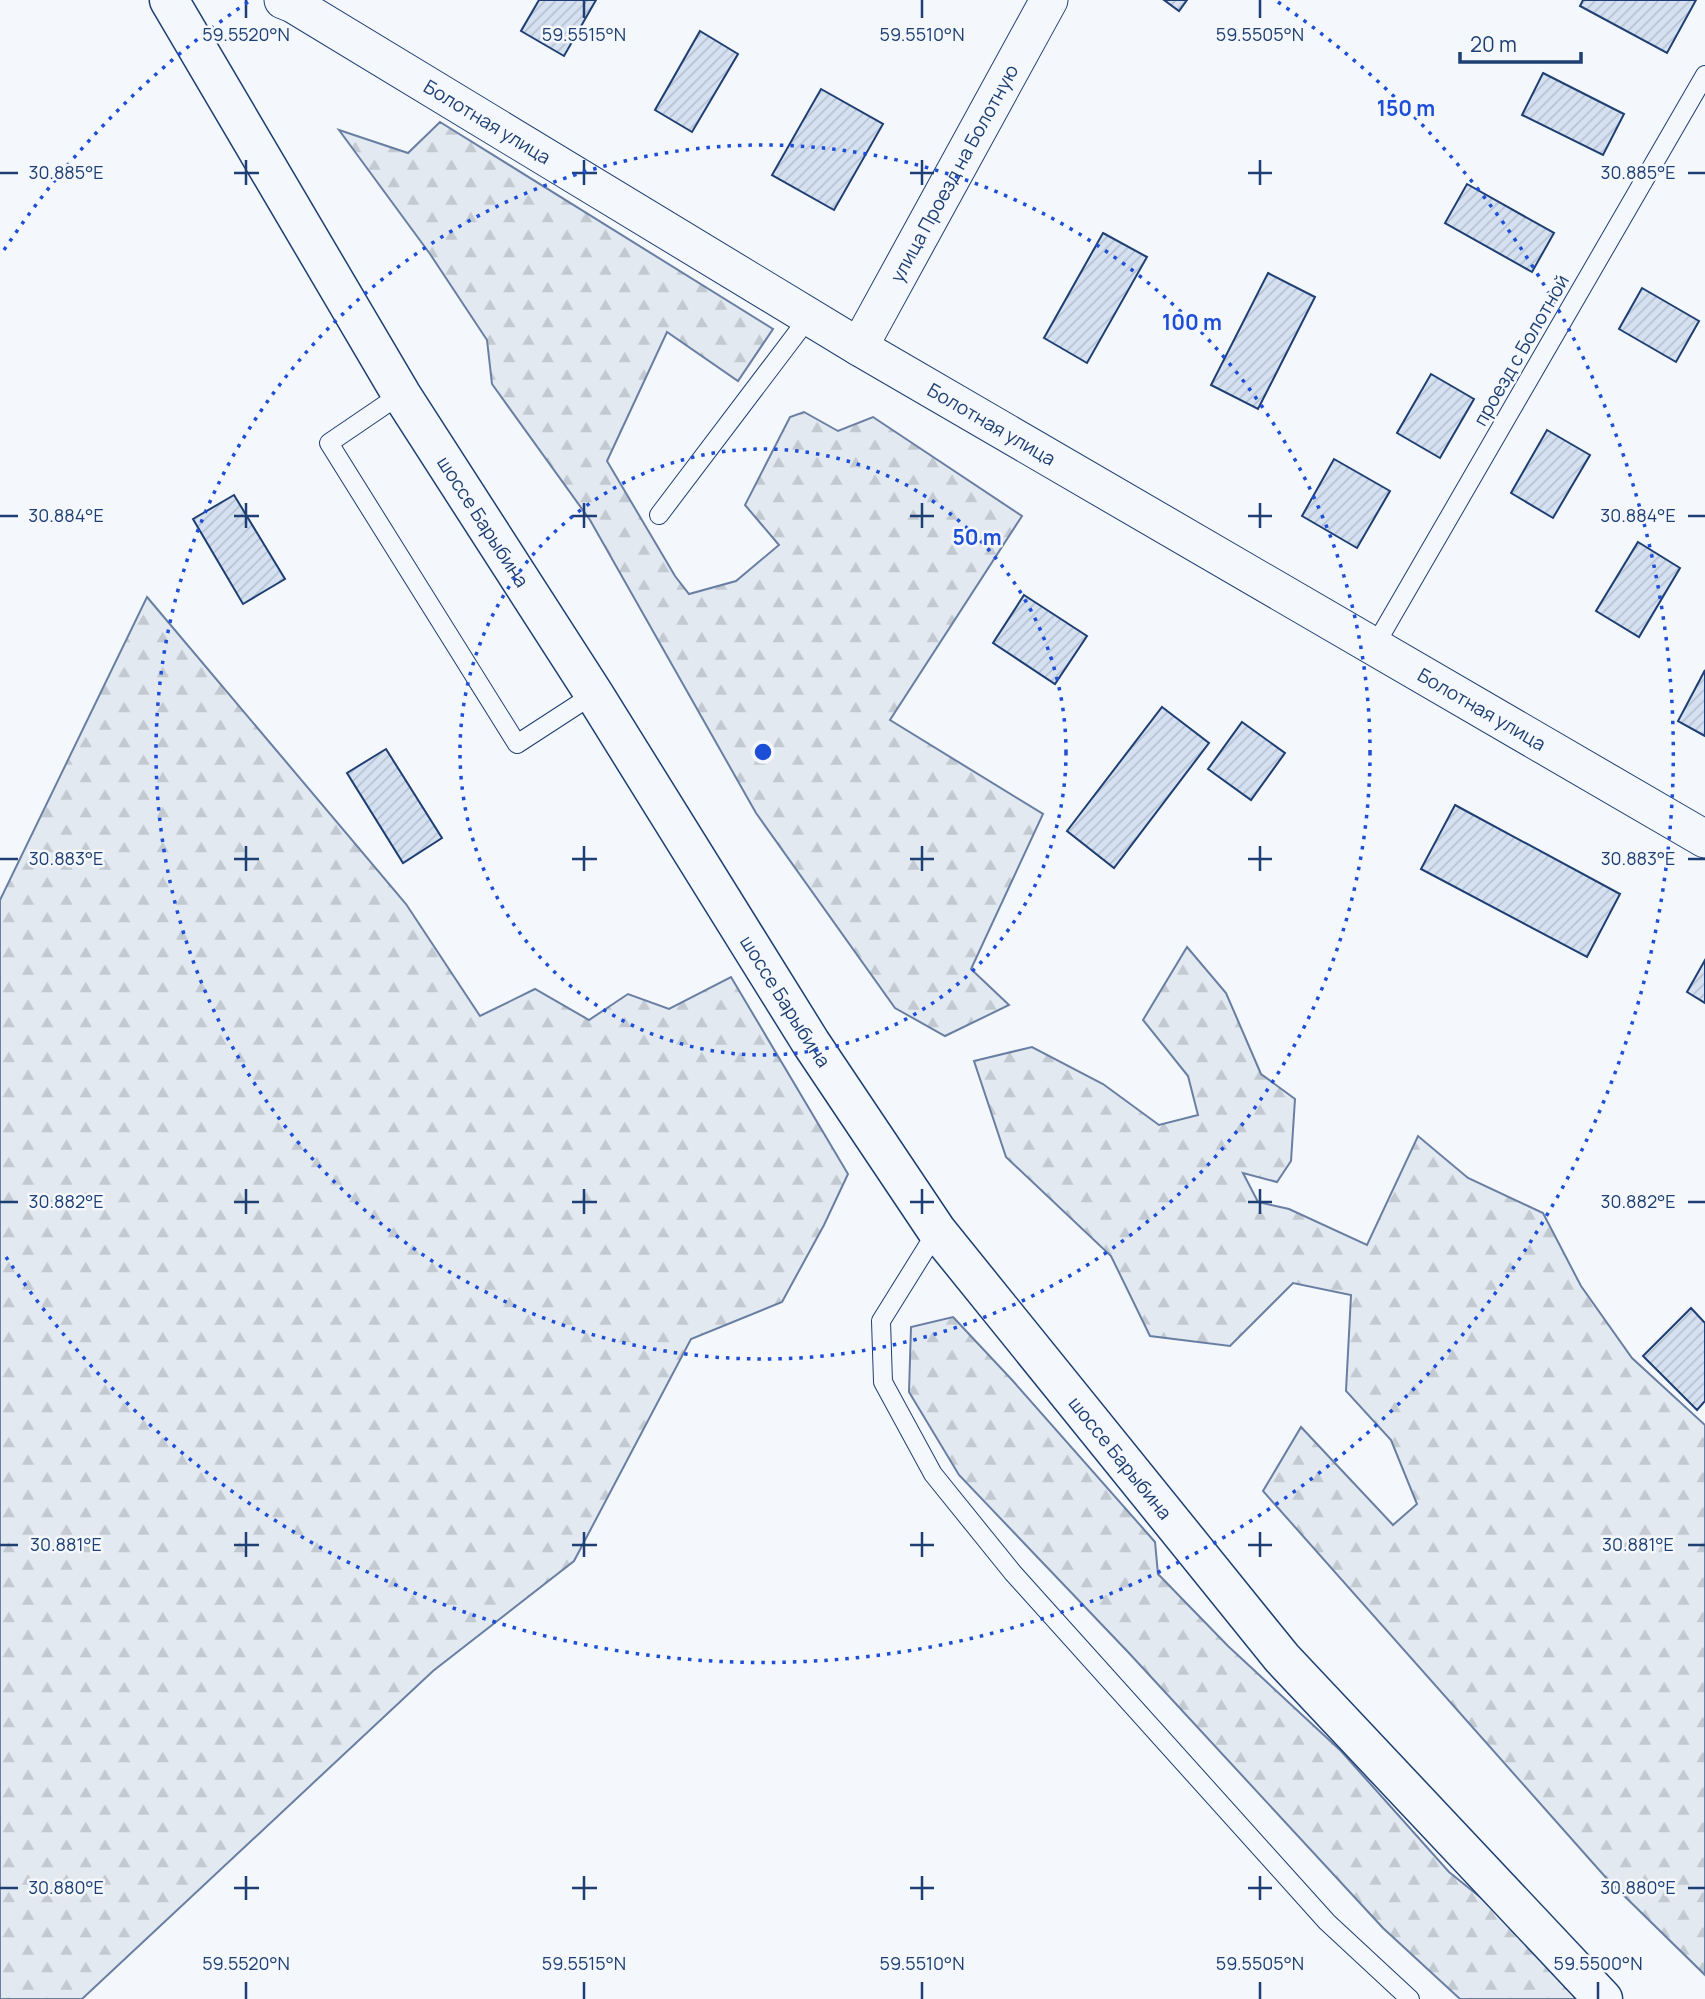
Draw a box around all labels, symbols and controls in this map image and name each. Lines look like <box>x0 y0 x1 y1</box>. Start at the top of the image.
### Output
scale bar <box>1460 21 1581 65</box>
text: 59.5520°N <box>202 22 290 46</box>
text: 59.5515°N <box>542 22 626 46</box>
text: 59.5510°N <box>880 22 964 46</box>
text: 59.5505°N <box>1216 22 1304 46</box>
text: 20 m <box>1470 30 1517 58</box>
street label: улица Проезд на Болотную <box>884 60 1024 287</box>
street label: Болотная улица <box>419 73 556 170</box>
text: 150 m <box>1377 94 1435 122</box>
text: 30.885°E <box>28 160 104 184</box>
text: 30.885°E <box>1600 160 1676 184</box>
street label: проезд с Болотной <box>1467 270 1575 430</box>
text: 100 m <box>1162 308 1222 336</box>
street label: Болотная улица <box>923 377 1060 472</box>
street label: шоссе Барыбина <box>431 451 535 592</box>
text: 30.884°E <box>28 503 104 527</box>
text: 30.884°E <box>1600 503 1676 527</box>
text: 50 m <box>952 523 1002 551</box>
street label: Болотная улица <box>1413 662 1551 757</box>
centre of rings <box>751 740 775 764</box>
text: 30.883°E <box>29 846 103 870</box>
text: 30.883°E <box>1601 846 1675 870</box>
street label: шоссе Барыбина <box>734 930 837 1072</box>
text: 30.882°E <box>28 1189 104 1213</box>
text: 30.882°E <box>1600 1189 1676 1213</box>
street label: шоссе Барыбина <box>1063 1391 1178 1525</box>
text: 30.881°E <box>30 1532 102 1556</box>
text: 30.881°E <box>1602 1532 1674 1556</box>
text: 30.880°E <box>28 1875 104 1899</box>
text: 30.880°E <box>1600 1875 1676 1899</box>
text: 59.5520°N <box>202 1951 290 1975</box>
text: 59.5515°N <box>542 1951 626 1975</box>
text: 59.5510°N <box>880 1951 964 1975</box>
text: 59.5505°N <box>1216 1951 1304 1975</box>
text: 59.5500°N <box>1554 1951 1642 1975</box>

